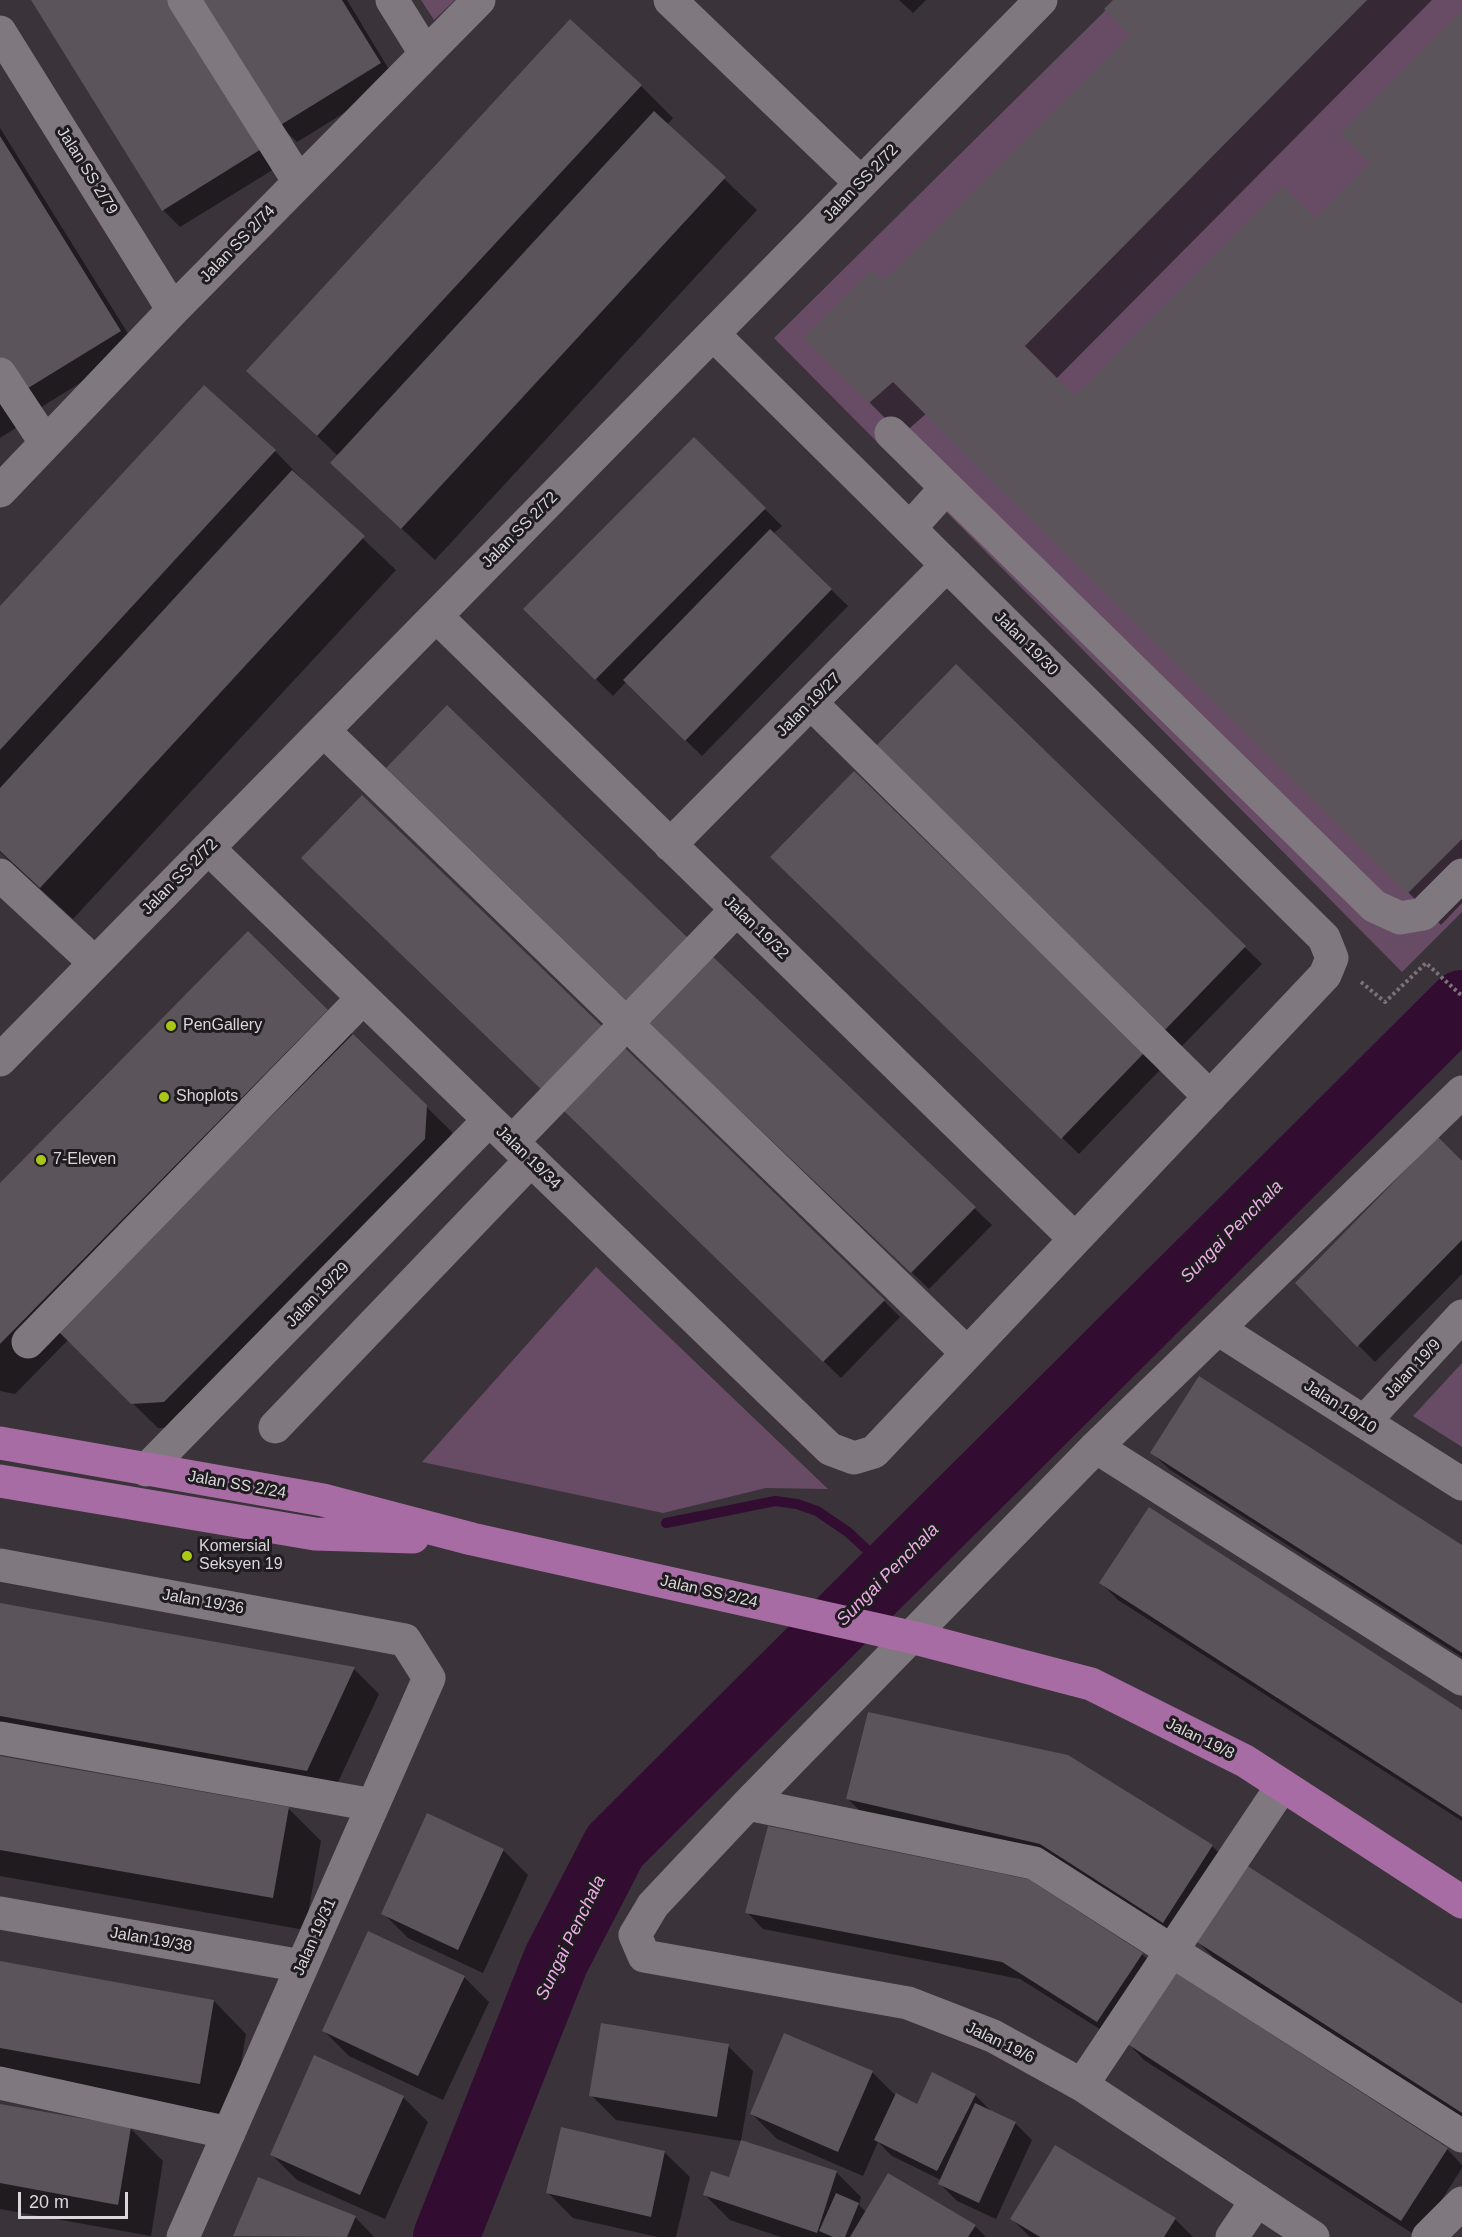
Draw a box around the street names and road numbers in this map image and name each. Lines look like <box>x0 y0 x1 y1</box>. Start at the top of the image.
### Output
street label: Jalan SS 2/79 <box>52 124 122 218</box>
street label: Jalan SS 2/72 <box>819 140 903 226</box>
street label: Jalan SS 2/74 <box>196 201 280 287</box>
street label: Jalan SS 2/72 <box>478 488 562 572</box>
street label: Jalan 19/30 <box>990 608 1062 680</box>
street label: Jalan 19/27 <box>773 669 845 741</box>
street label: Jalan SS 2/72 <box>138 835 222 919</box>
street label: Jalan 19/32 <box>720 892 792 964</box>
street label: Jalan 19/34 <box>492 1122 564 1194</box>
street label: Jalan 19/29 <box>282 1259 354 1331</box>
street label: Jalan 19/9 <box>1381 1335 1445 1403</box>
street label: Jalan 19/10 <box>1300 1376 1380 1438</box>
street label: Jalan SS 2/24 <box>186 1467 288 1503</box>
street label: Jalan SS 2/24 <box>658 1571 760 1613</box>
street label: Jalan 19/36 <box>161 1585 245 1619</box>
street label: Jalan 19/8 <box>1163 1714 1237 1764</box>
street label: Jalan 19/31 <box>289 1895 341 1979</box>
street label: Jalan 19/38 <box>109 1923 193 1957</box>
street label: Jalan 19/6 <box>963 2018 1037 2068</box>

